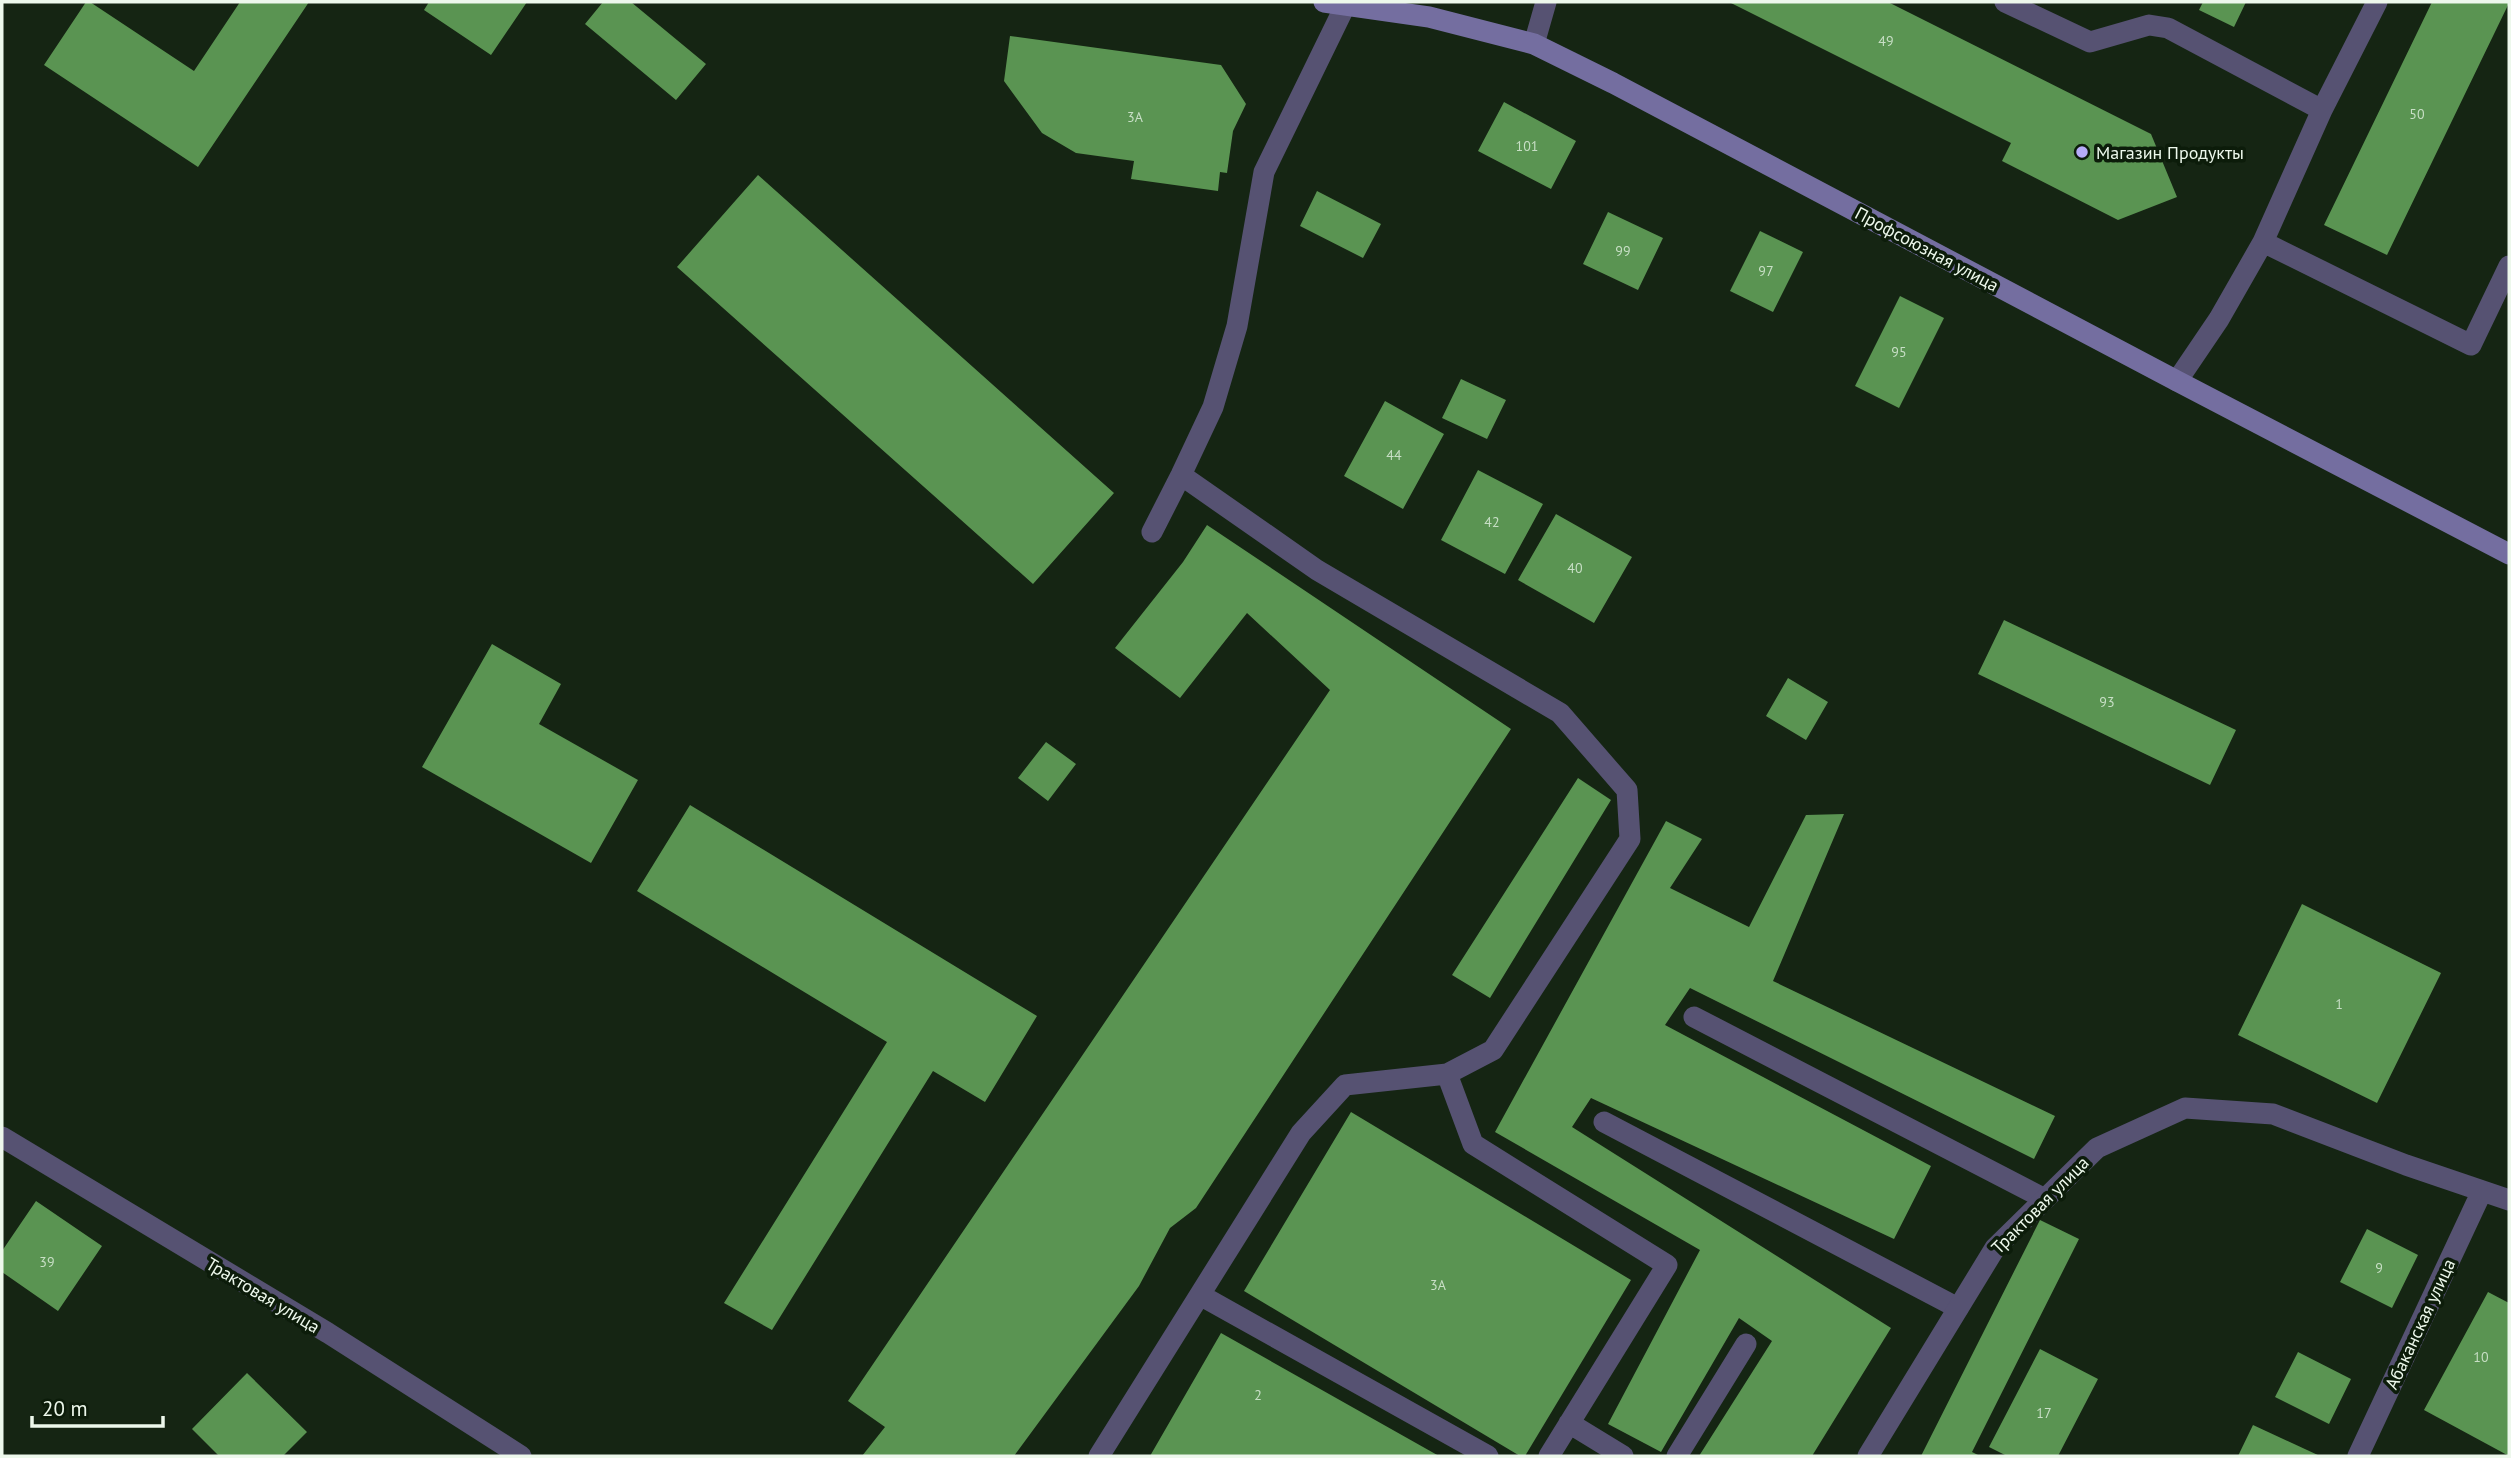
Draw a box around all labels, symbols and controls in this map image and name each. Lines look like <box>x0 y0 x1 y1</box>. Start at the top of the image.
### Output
house number: 49 <box>1878 32 1894 50</box>
house number: 50 <box>2409 105 2425 123</box>
house number: 3А <box>1127 108 1144 126</box>
house number: 101 <box>1516 137 1538 155</box>
place label: Магазин Продукты <box>2096 141 2244 164</box>
marker: Магазин Продукты <box>2074 144 2090 160</box>
street label: Профсоюзная улица <box>1851 201 2003 297</box>
house number: 99 <box>1615 242 1631 260</box>
house number: 97 <box>1758 262 1774 280</box>
house number: 95 <box>1891 343 1907 361</box>
house number: 44 <box>1386 446 1402 464</box>
house number: 42 <box>1484 513 1500 531</box>
house number: 40 <box>1567 559 1583 577</box>
house number: 93 <box>2099 693 2115 711</box>
house number: 1 <box>2335 995 2343 1013</box>
street label: Трактовая улица <box>1986 1151 2094 1259</box>
street label: Трактовая улица <box>202 1252 324 1338</box>
house number: 39 <box>39 1253 55 1271</box>
street label: Абаканская улица <box>2380 1255 2460 1393</box>
house number: 9 <box>2375 1259 2383 1277</box>
house number: 3А <box>1430 1276 1447 1294</box>
house number: 10 <box>2473 1348 2489 1366</box>
scale bar <box>32 1384 163 1428</box>
house number: 2 <box>1254 1386 1262 1404</box>
text: 20 m <box>42 1395 88 1422</box>
house number: 17 <box>2036 1404 2052 1422</box>

